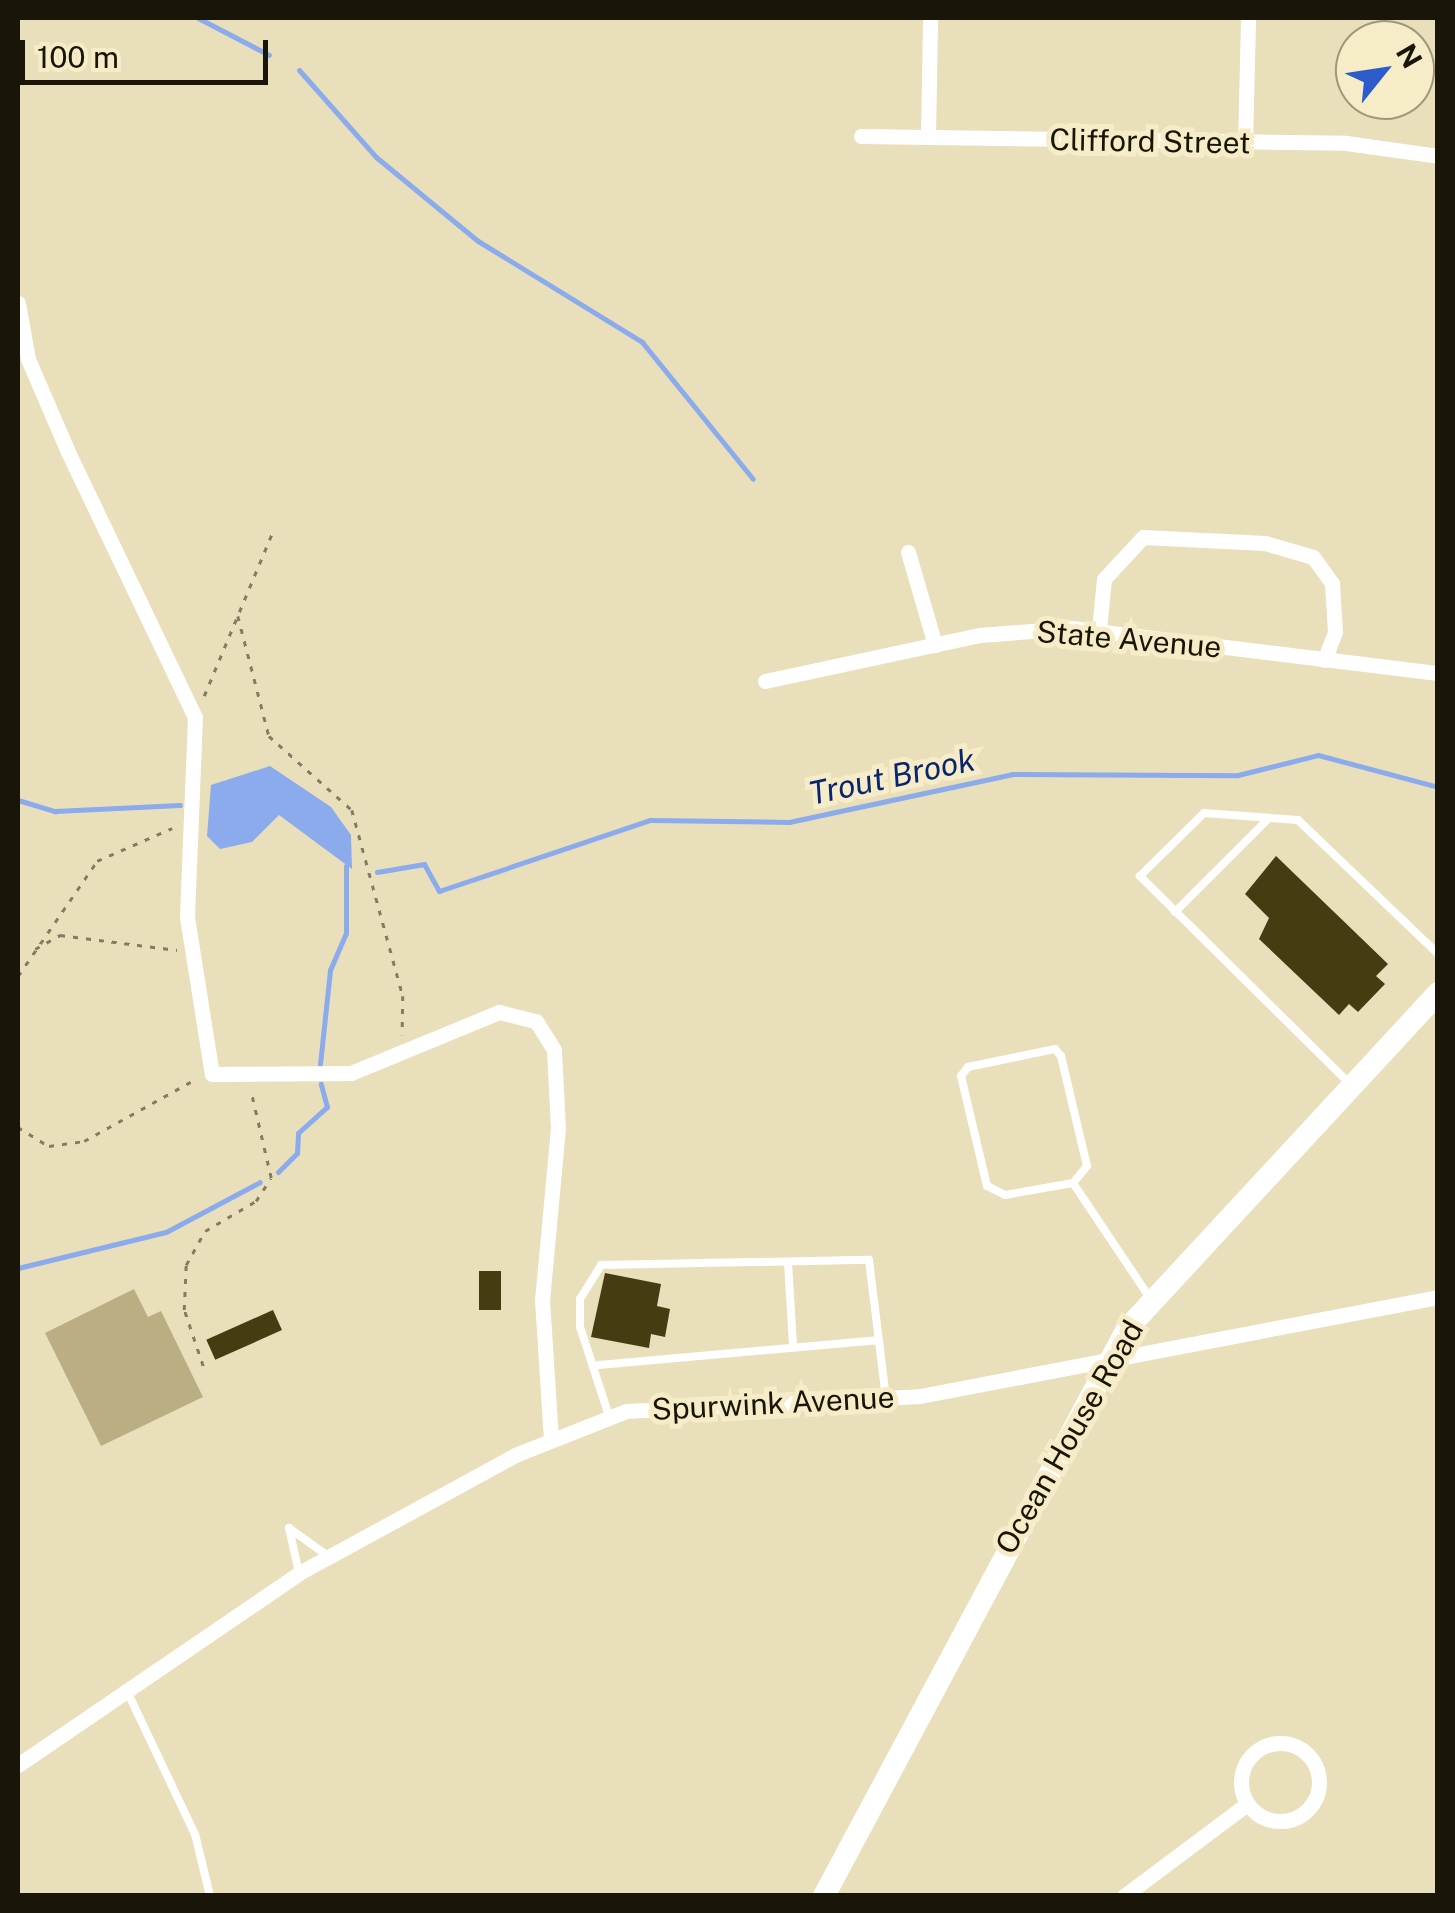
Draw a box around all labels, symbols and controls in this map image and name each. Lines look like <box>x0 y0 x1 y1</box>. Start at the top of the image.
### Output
scale bar <box>25 20 272 82</box>
north arrow <box>1335 20 1435 120</box>
text: N <box>1390 38 1429 73</box>
text: 100 m <box>37 39 119 75</box>
street label: Clifford Street <box>1049 121 1251 161</box>
street label: State Avenue <box>1035 613 1223 665</box>
water label: Trout Brook <box>806 741 978 813</box>
street label: Ocean House Road <box>988 1314 1150 1560</box>
street label: Spurwink Avenue <box>651 1379 895 1427</box>

